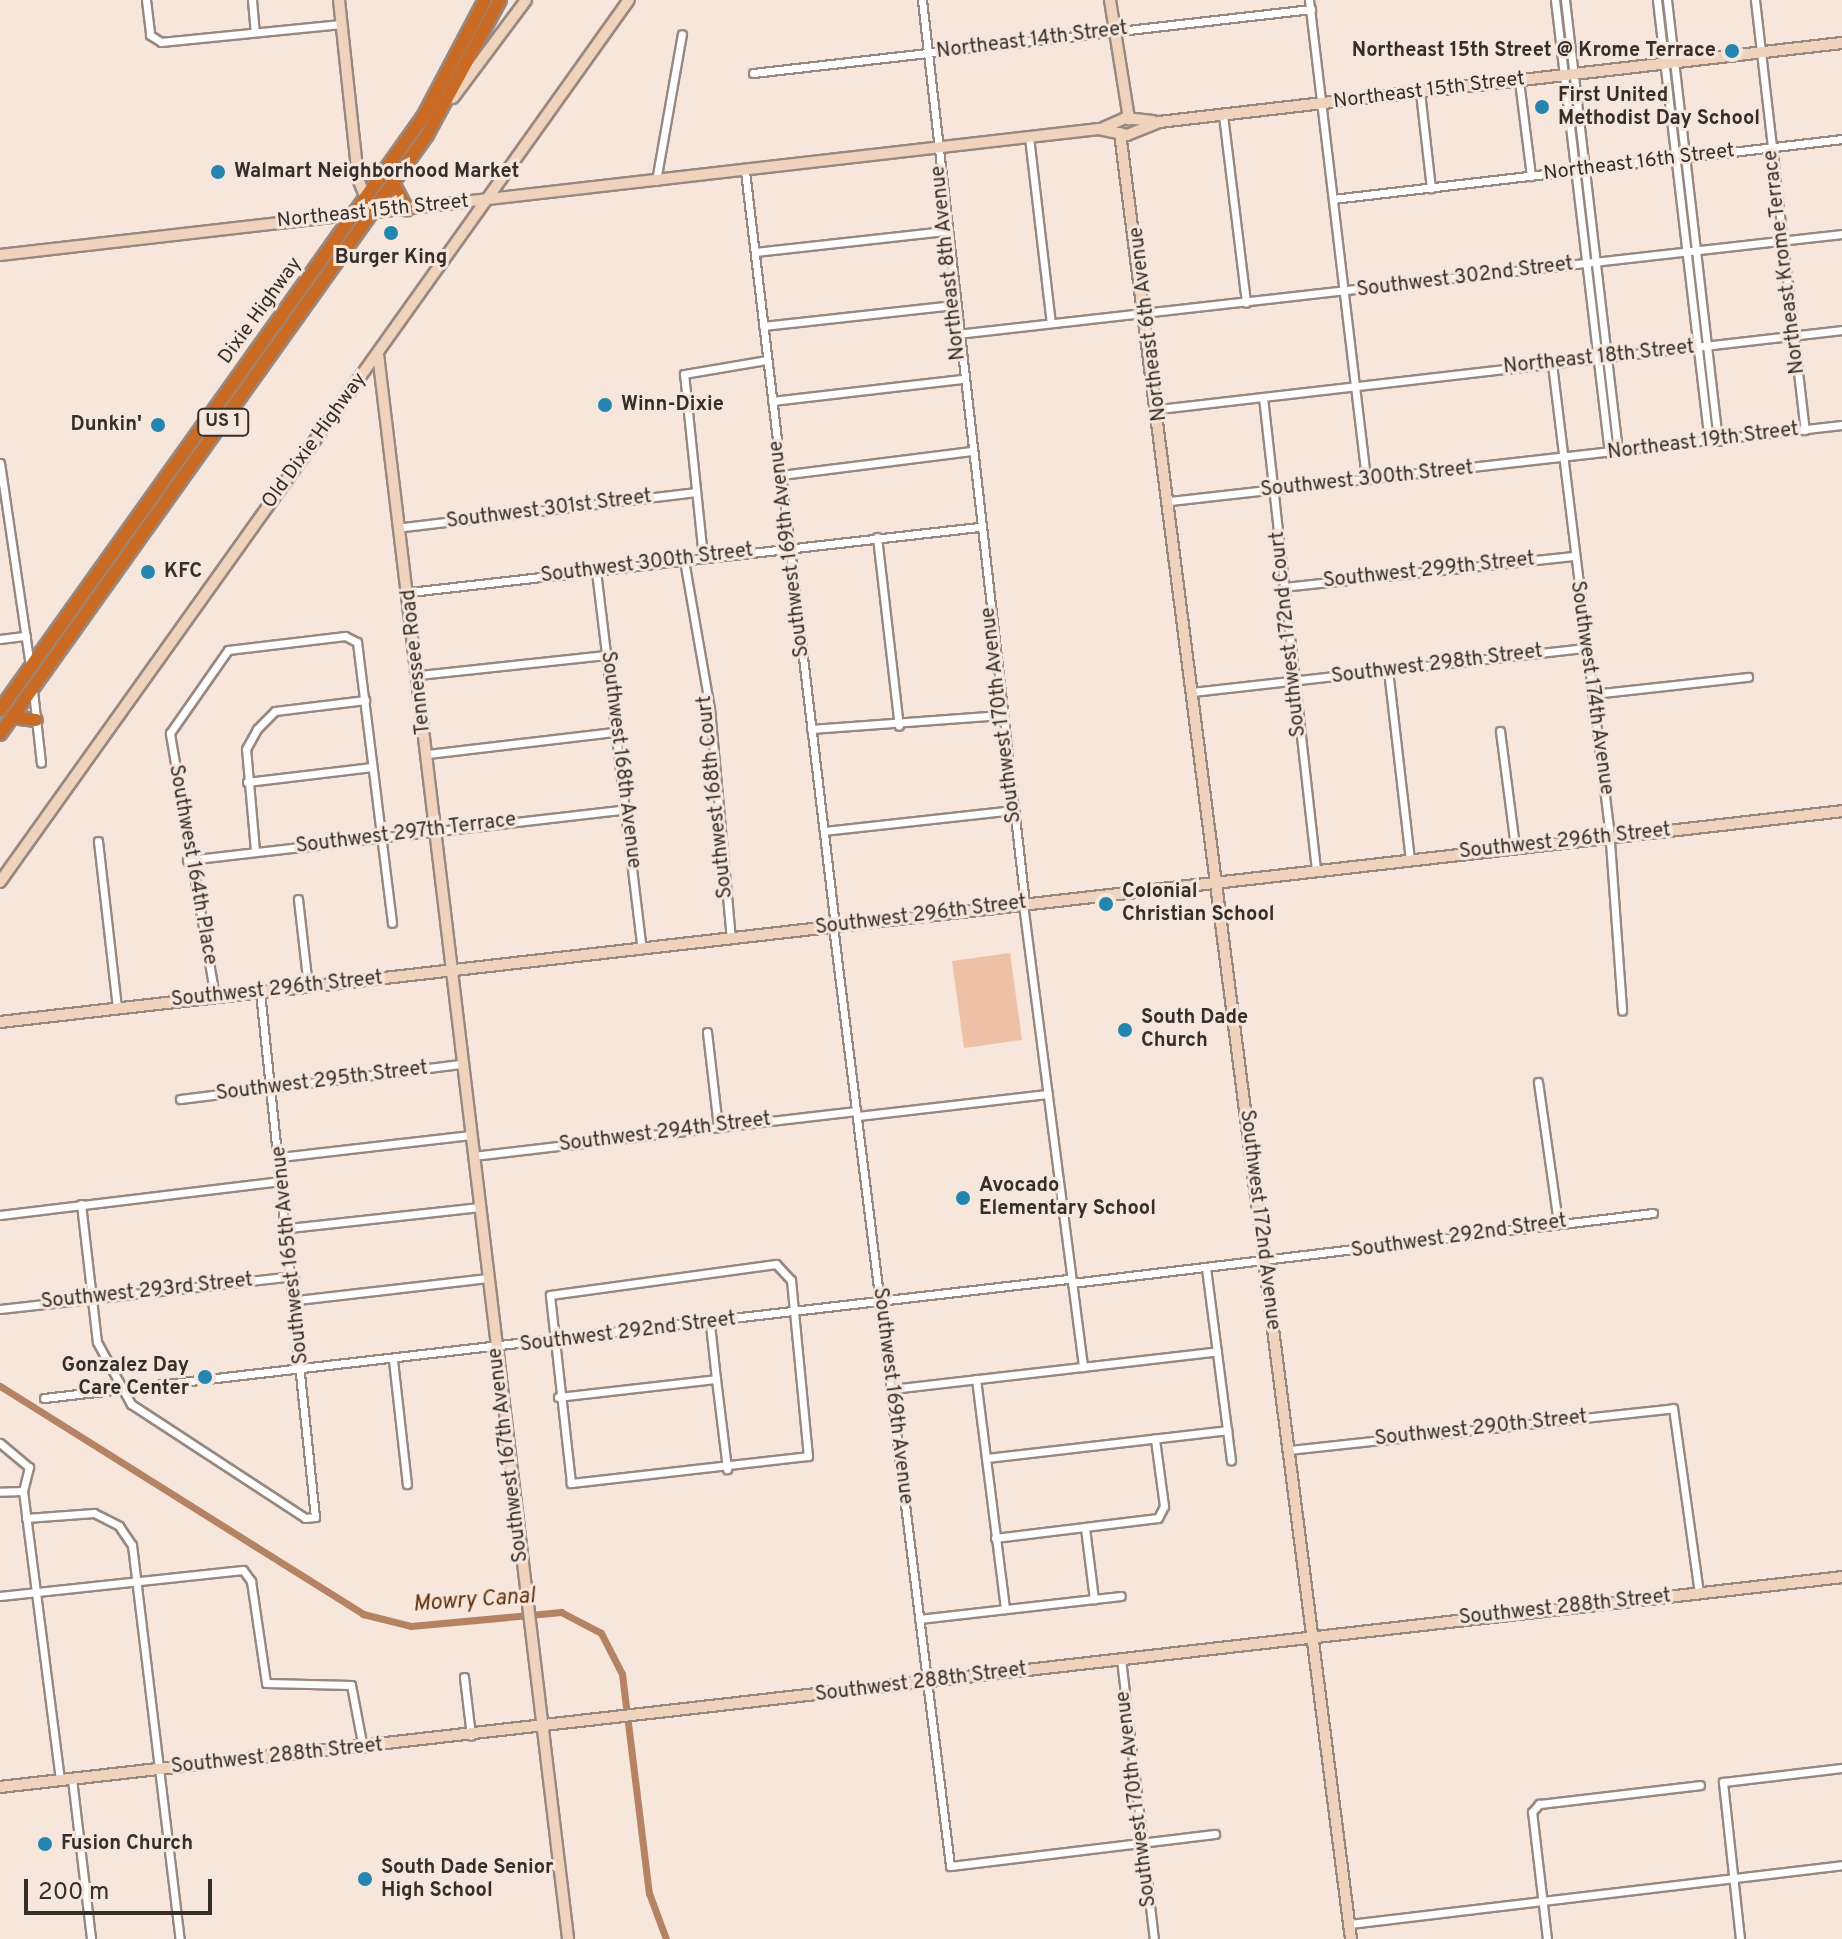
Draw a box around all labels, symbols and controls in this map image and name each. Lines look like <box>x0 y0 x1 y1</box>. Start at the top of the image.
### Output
street label: Northeast 14th Street <box>935 17 1129 65</box>
place label: Northeast 15th Street @ Krome Terrace <box>1352 39 1716 63</box>
marker: Northeast 15th Street @ Krome Terrace <box>1723 42 1741 60</box>
street label: Northeast 15th Street <box>1332 67 1526 115</box>
place label: First United Methodist Day School <box>1558 84 1760 131</box>
marker: First United Methodist Day School <box>1533 98 1551 116</box>
street label: Northeast 16th Street <box>1542 139 1736 187</box>
street label: Northeast Krome Terrace <box>1759 148 1811 376</box>
place label: Walmart Neighborhood Market <box>234 160 519 184</box>
marker: Walmart Neighborhood Market <box>209 163 227 181</box>
street label: Northeast 8th Avenue <box>927 164 971 362</box>
street label: Northeast 15th Street <box>276 190 470 234</box>
marker: Burger King <box>382 224 400 242</box>
street label: Northeast 6th Avenue <box>1125 225 1173 423</box>
place label: Burger King <box>335 246 447 270</box>
street label: Dixie Highway <box>214 253 308 369</box>
street label: Southwest 302nd Street <box>1355 253 1575 303</box>
street label: Northeast 18th Street <box>1502 336 1696 380</box>
street label: Old Dixie Highway <box>258 368 372 514</box>
place label: Winn-Dixie <box>621 393 724 417</box>
marker: Winn-Dixie <box>596 396 614 414</box>
road number: US 1 <box>197 408 249 436</box>
place label: Dunkin' <box>71 413 142 437</box>
marker: Dunkin' <box>149 416 167 434</box>
street label: Northeast 19th Street <box>1606 418 1800 466</box>
street label: Southwest 169th Avenue <box>765 439 815 659</box>
street label: Southwest 300th Street <box>1259 457 1475 503</box>
street label: Southwest 301st Street <box>445 486 653 534</box>
street label: Southwest 172nd Court <box>1266 530 1312 738</box>
street label: Southwest 300th Street <box>539 539 755 589</box>
street label: Southwest 299th Street <box>1322 548 1536 594</box>
place label: KFC <box>164 560 202 584</box>
marker: KFC <box>139 563 157 581</box>
street label: Southwest 174th Avenue <box>1564 579 1618 797</box>
street label: Tennessee Road <box>397 588 437 736</box>
street label: Southwest 170th Avenue <box>977 605 1027 825</box>
street label: Southwest 298th Street <box>1330 640 1544 690</box>
street label: Southwest 168th Avenue <box>595 650 645 870</box>
street label: Southwest 168th Court <box>693 694 739 900</box>
street label: Southwest 164th Place <box>163 763 221 967</box>
street label: Southwest 297th Terrace <box>294 809 518 859</box>
street label: Southwest 296th Street <box>1458 819 1672 865</box>
place label: Colonial Christian School <box>1122 880 1275 927</box>
street label: Southwest 296th Street <box>814 891 1028 941</box>
marker: Colonial Christian School <box>1097 895 1115 913</box>
street label: Southwest 296th Street <box>170 967 384 1013</box>
place label: South Dade Church <box>1141 1006 1248 1053</box>
marker: South Dade Church <box>1116 1021 1134 1039</box>
street label: Southwest 295th Street <box>215 1057 429 1107</box>
street label: Southwest 294th Street <box>558 1108 772 1158</box>
street label: Southwest 172nd Avenue <box>1234 1108 1284 1332</box>
street label: Southwest 165th Avenue <box>268 1144 314 1366</box>
place label: Avocado Elementary School <box>979 1174 1156 1221</box>
marker: Avocado Elementary School <box>954 1189 972 1207</box>
street label: Southwest 292nd Street <box>1350 1210 1568 1264</box>
street label: Southwest 293rd Street <box>40 1269 254 1315</box>
street label: Southwest 169th Avenue <box>867 1286 917 1506</box>
street label: Southwest 292nd Street <box>519 1308 737 1358</box>
street label: Southwest 167th Avenue <box>484 1346 534 1564</box>
place label: Gonzalez Day Care Center <box>62 1354 189 1401</box>
marker: Gonzalez Day Care Center <box>196 1368 214 1386</box>
street label: Southwest 290th Street <box>1374 1406 1588 1452</box>
water label: Mowry Canal <box>412 1584 536 1618</box>
street label: Southwest 288th Street <box>1458 1585 1672 1631</box>
street label: Southwest 288th Street <box>814 1658 1028 1708</box>
street label: Southwest 170th Avenue <box>1112 1689 1162 1909</box>
street label: Southwest 288th Street <box>170 1734 384 1780</box>
place label: Fusion Church <box>61 1832 193 1856</box>
marker: Fusion Church <box>36 1835 54 1853</box>
place label: South Dade Senior High School <box>381 1856 553 1903</box>
scale bar <box>28 1863 216 1913</box>
marker: South Dade Senior High School <box>356 1870 374 1888</box>
text: 200 m <box>38 1878 109 1908</box>

